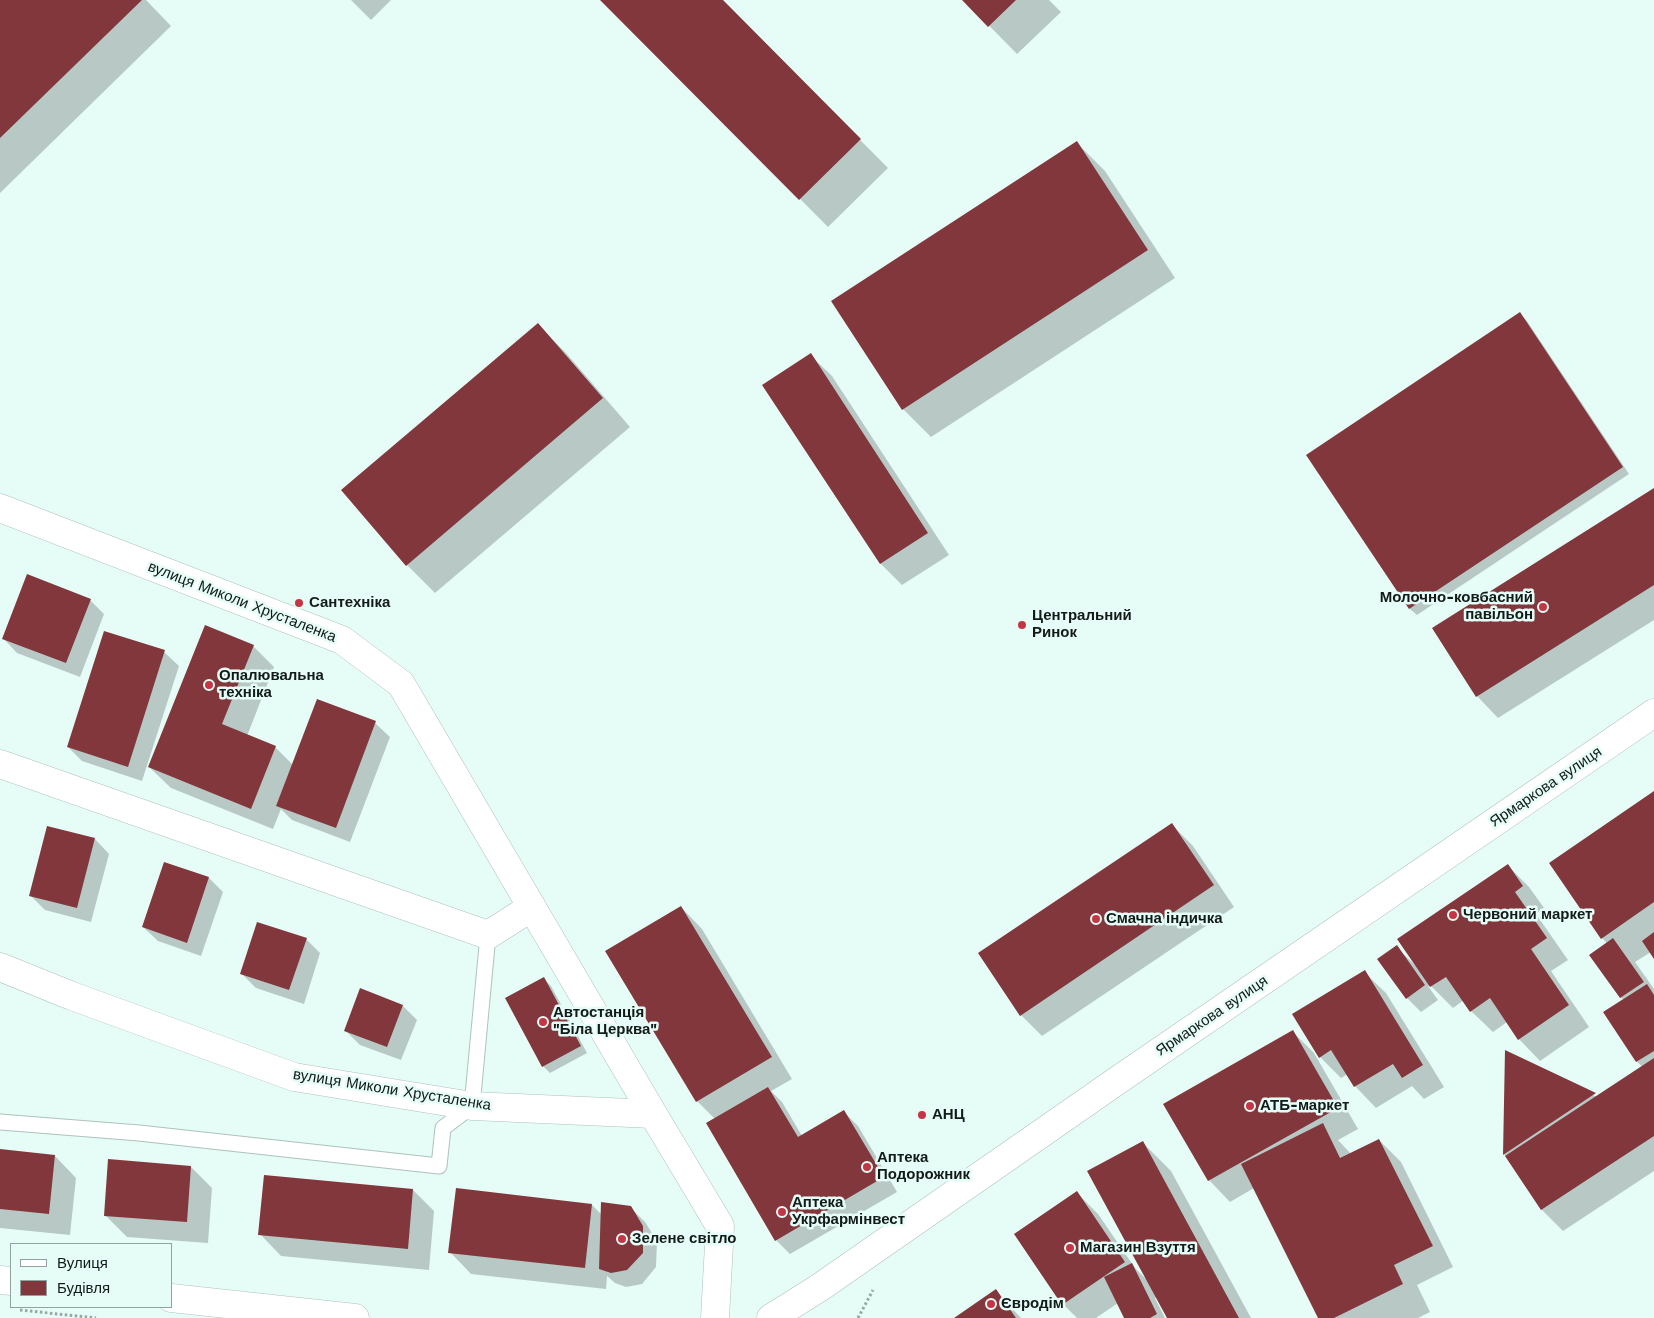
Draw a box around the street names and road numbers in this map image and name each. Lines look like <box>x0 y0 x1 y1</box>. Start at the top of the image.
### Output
street label: вулиця Миколи Хрусталенка <box>145 558 339 646</box>
street label: Ярмаркова вулиця <box>1487 743 1605 831</box>
street label: Ярмаркова вулиця <box>1153 972 1271 1060</box>
street label: вулиця Миколи Хрусталенка <box>292 1065 492 1115</box>

